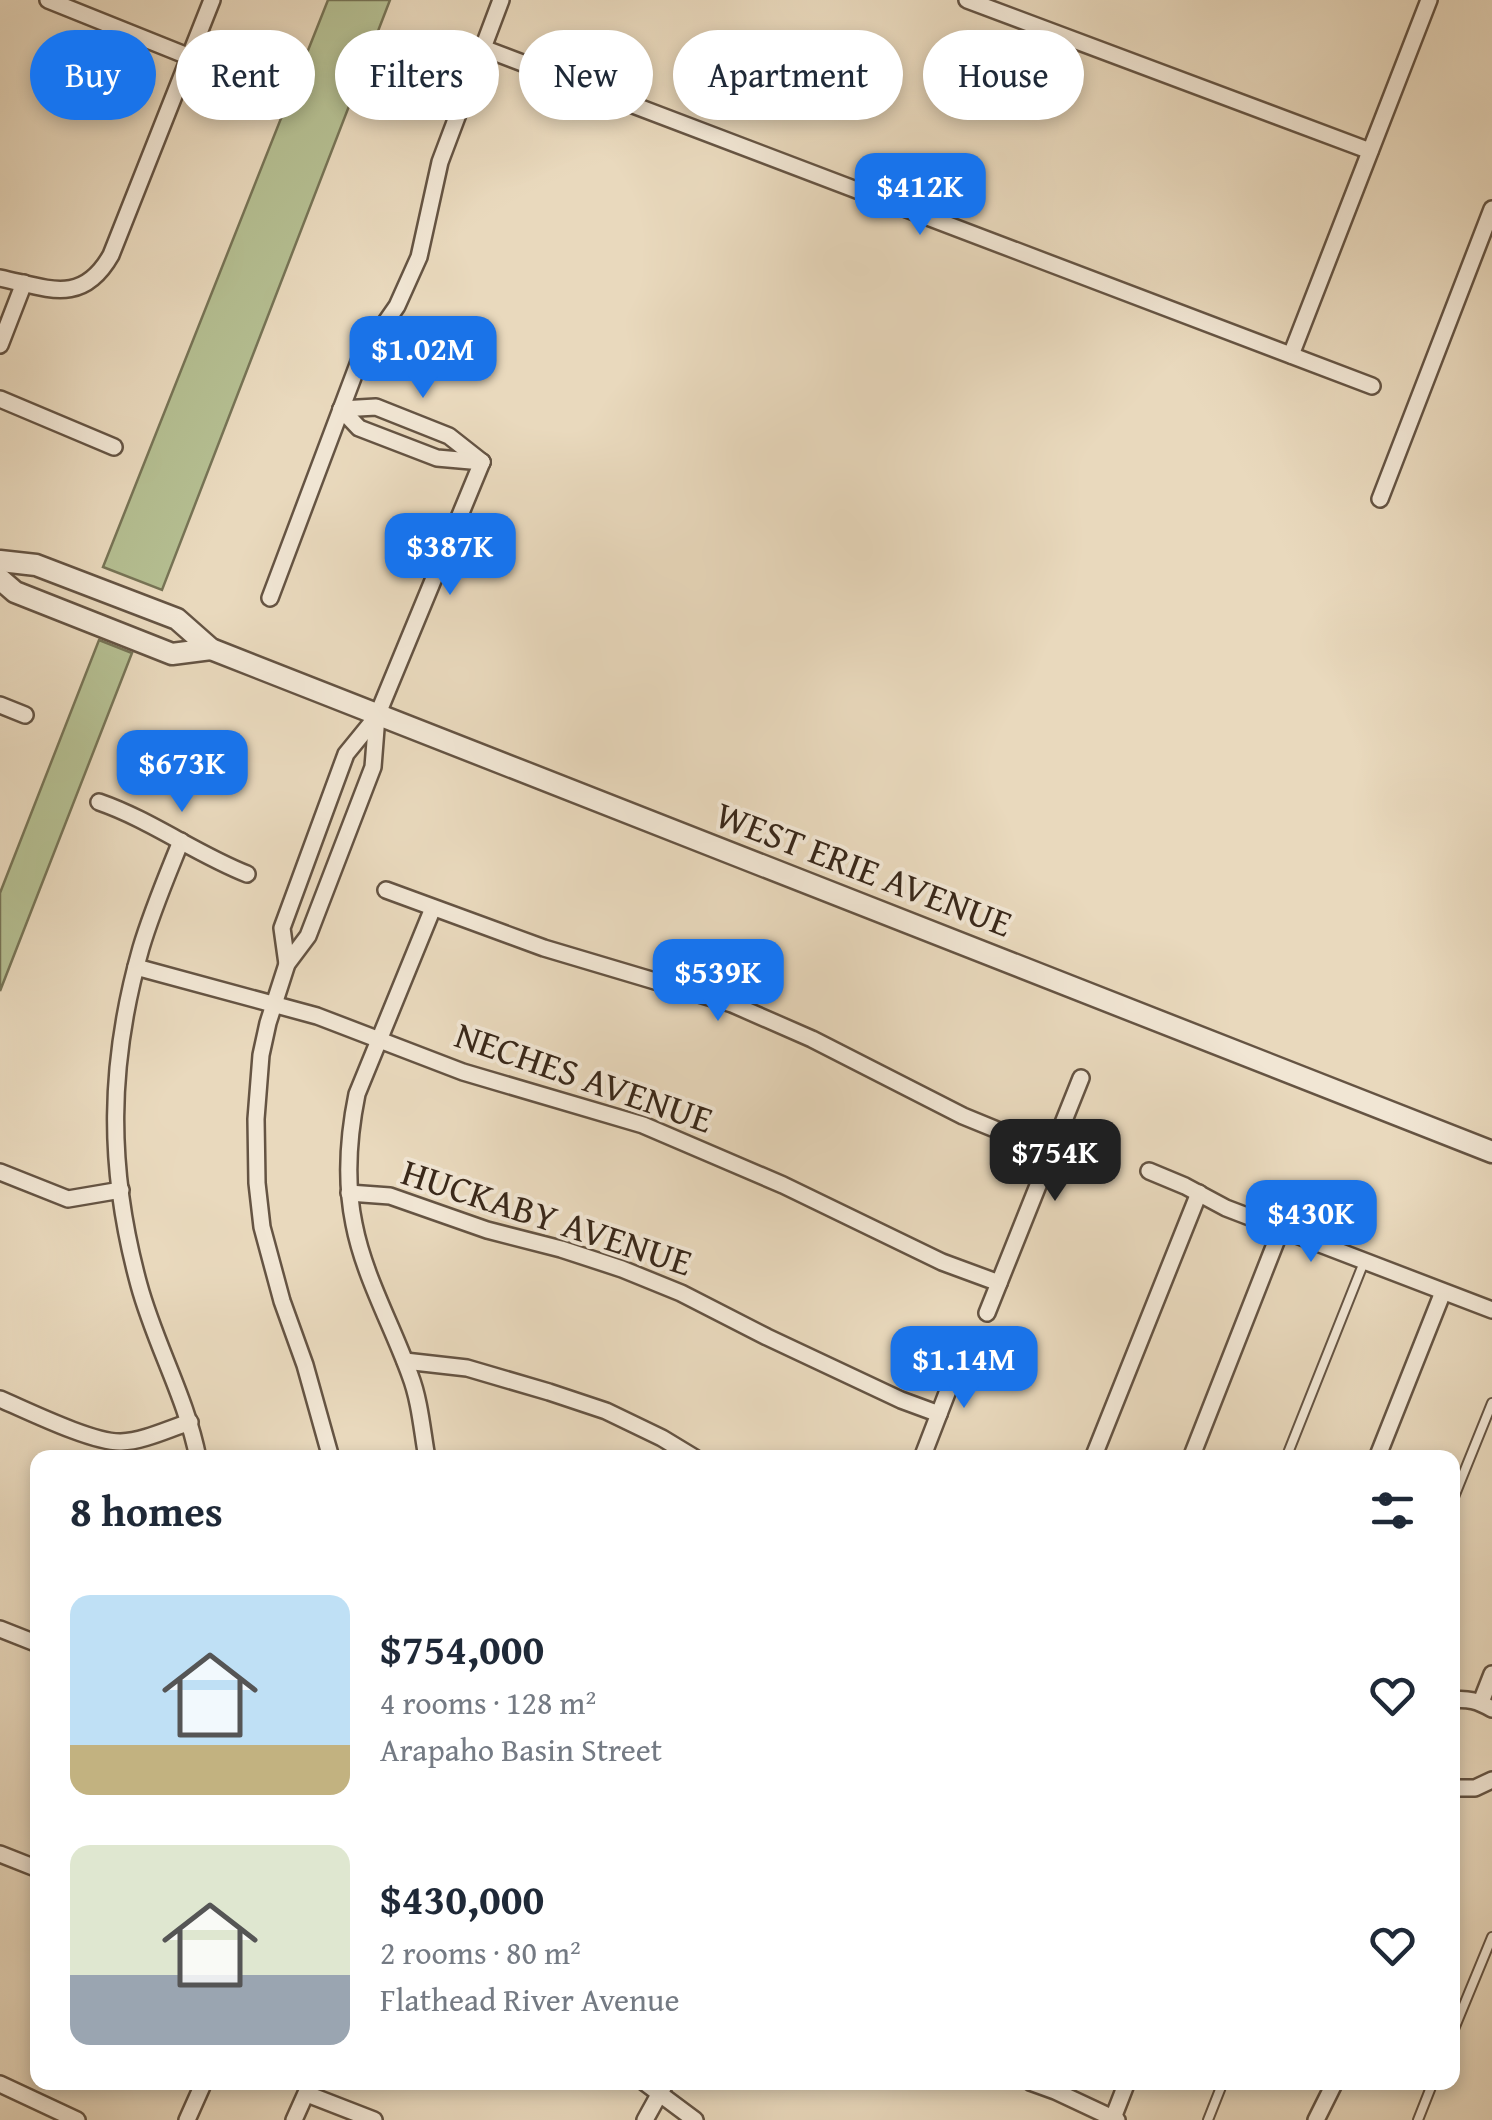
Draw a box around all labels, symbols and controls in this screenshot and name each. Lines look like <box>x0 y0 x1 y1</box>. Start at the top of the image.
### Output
chip: Buy <box>30 30 156 120</box>
chip: Rent <box>176 30 315 120</box>
chip: Filters <box>335 30 499 120</box>
chip: New <box>519 30 653 120</box>
chip: Apartment <box>673 30 903 120</box>
chip: House <box>923 30 1084 120</box>
pin: $412K <box>850 153 990 238</box>
text: $412K <box>877 162 963 209</box>
pin: $1.02M <box>342 316 504 401</box>
text: $1.02M <box>372 325 474 372</box>
pin: $387K <box>380 513 520 598</box>
text: $387K <box>407 522 493 569</box>
pin: $673K <box>112 730 252 815</box>
text: $673K <box>139 739 225 786</box>
street label: WEST ERIE AVENUE <box>708 786 1021 950</box>
pin: $539K <box>648 939 788 1024</box>
text: $539K <box>675 948 761 995</box>
street label: NECHES AVENUE <box>448 1006 721 1146</box>
pin: $754K <box>985 1119 1125 1204</box>
text: $754K <box>1012 1128 1098 1175</box>
street label: HUCKABY AVENUE <box>395 1143 700 1289</box>
pin: $430K <box>1241 1180 1381 1265</box>
text: $430K <box>1268 1189 1354 1236</box>
pin: $1.14M <box>883 1326 1045 1411</box>
text: $1.14M <box>913 1335 1015 1382</box>
text: 8 homes <box>70 1480 223 1541</box>
icon: filters <box>1365 1483 1420 1538</box>
text: $754,000 <box>380 1618 544 1679</box>
icon: home <box>150 1635 270 1755</box>
icon: heart <box>1365 1668 1420 1723</box>
text: 4 rooms · 128 m² <box>380 1679 596 1726</box>
text: Arapaho Basin Street <box>380 1726 662 1773</box>
text: $430,000 <box>380 1868 544 1929</box>
icon: home <box>150 1885 270 2005</box>
icon: heart <box>1365 1918 1420 1973</box>
text: 2 rooms · 80 m² <box>380 1929 581 1976</box>
text: Flathead River Avenue <box>380 1976 679 2023</box>

